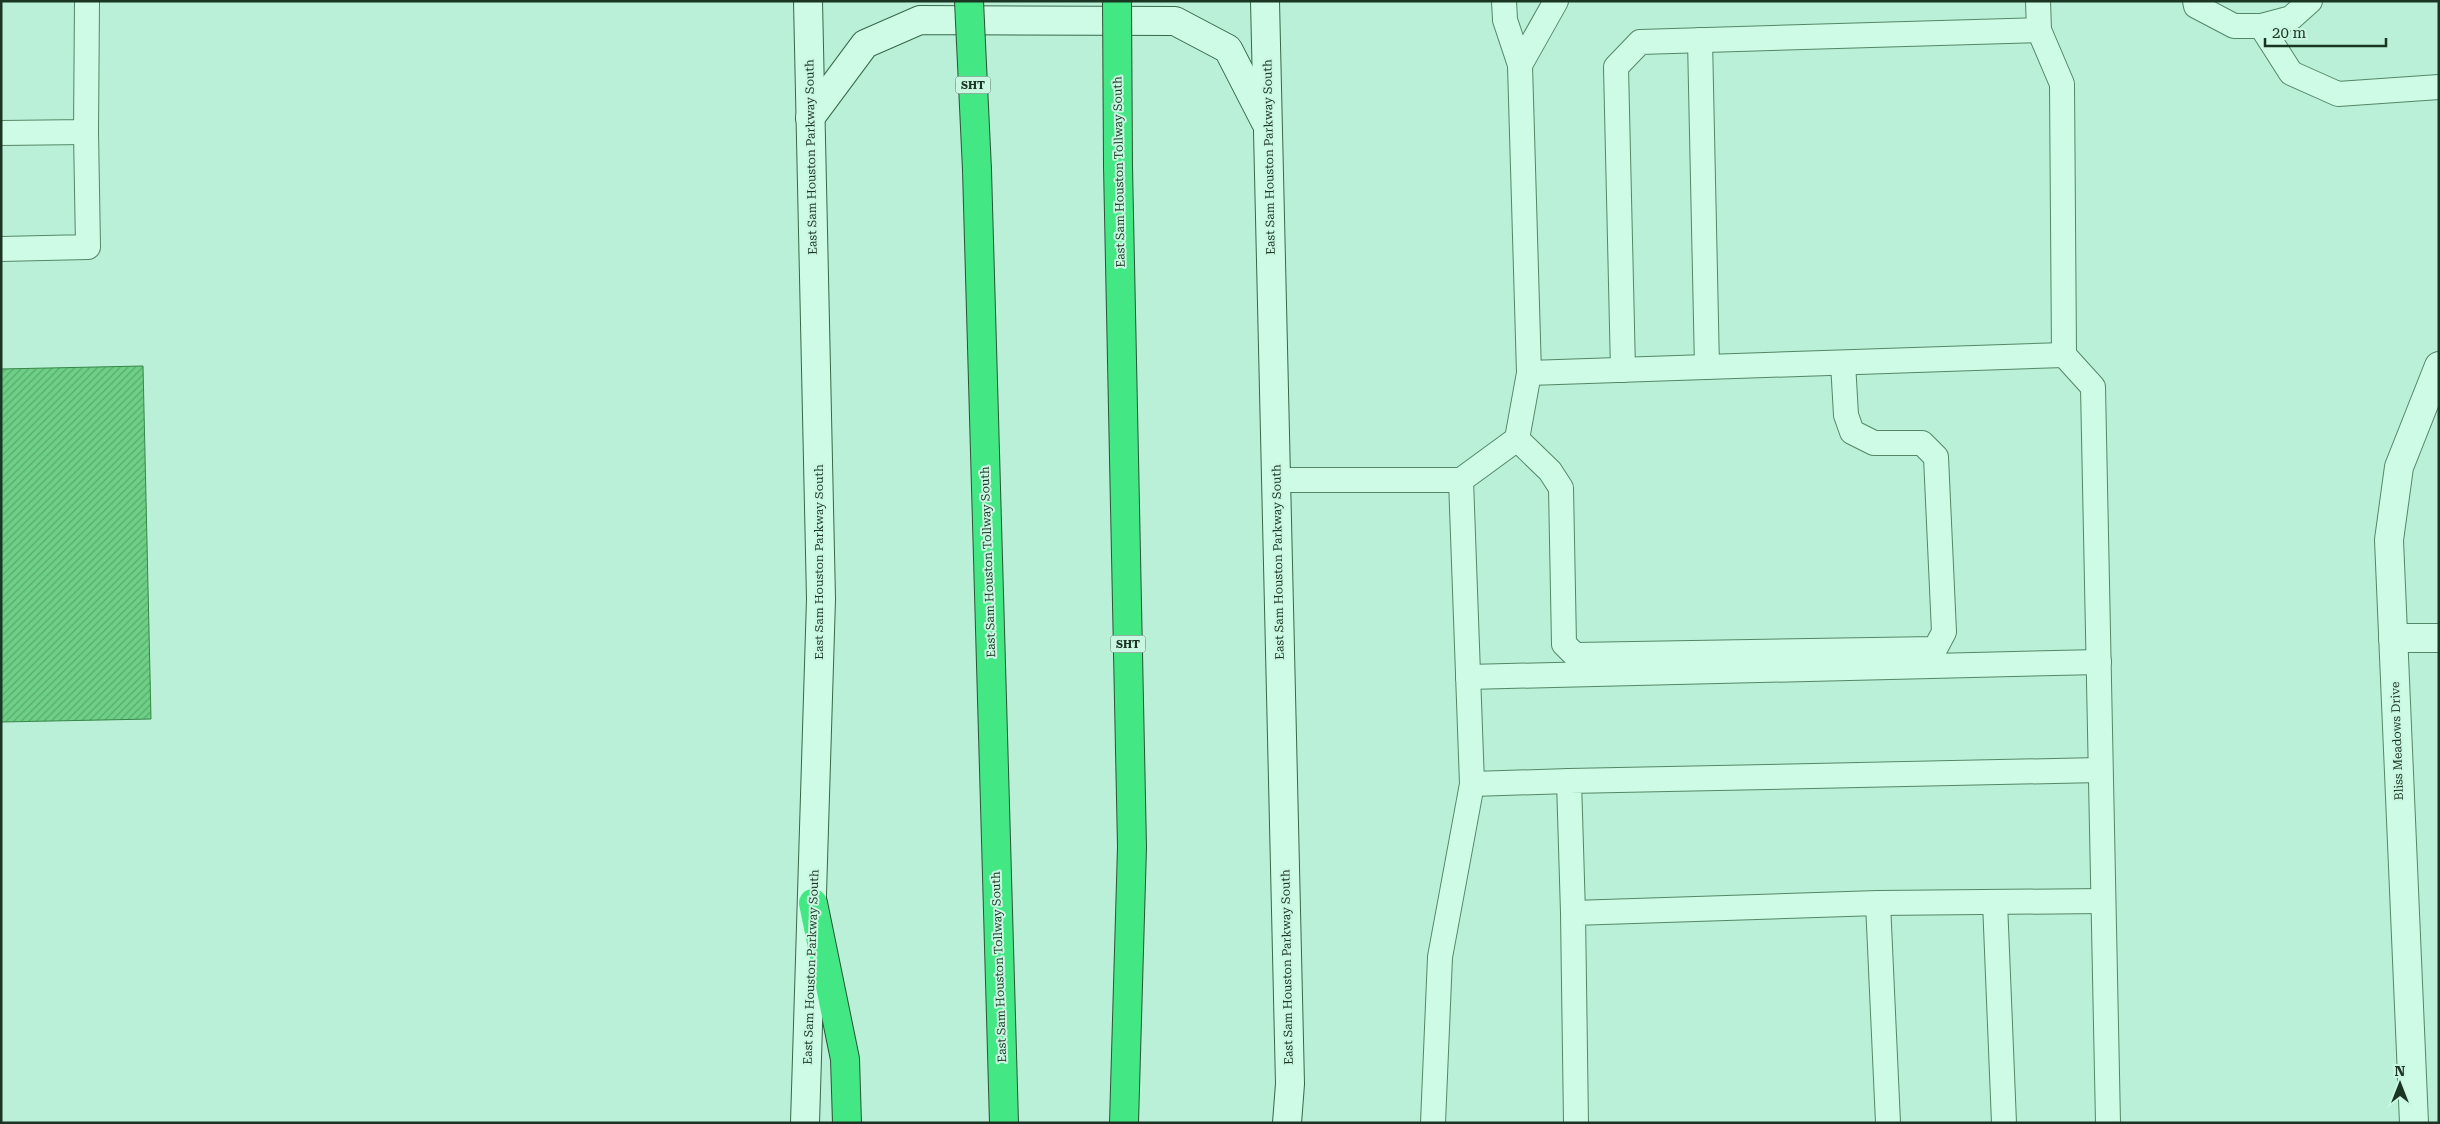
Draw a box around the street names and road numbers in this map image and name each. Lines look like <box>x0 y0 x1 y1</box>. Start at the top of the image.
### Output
street label: East Sam Houston Parkway South <box>802 59 820 255</box>
street label: East Sam Houston Parkway South <box>1260 59 1278 255</box>
road number: SHT <box>956 76 990 94</box>
street label: East Sam Houston Tollway South <box>1110 76 1128 268</box>
street label: East Sam Houston Parkway South <box>812 464 826 660</box>
street label: East Sam Houston Parkway South <box>1269 464 1287 660</box>
street label: East Sam Houston Tollway South <box>978 466 998 658</box>
road number: SHT <box>1110 636 1146 652</box>
street label: Bliss Meadows Drive <box>2388 681 2406 801</box>
street label: East Sam Houston Parkway South <box>801 869 821 1065</box>
street label: East Sam Houston Parkway South <box>1278 869 1296 1065</box>
street label: East Sam Houston Tollway South <box>989 871 1009 1063</box>

